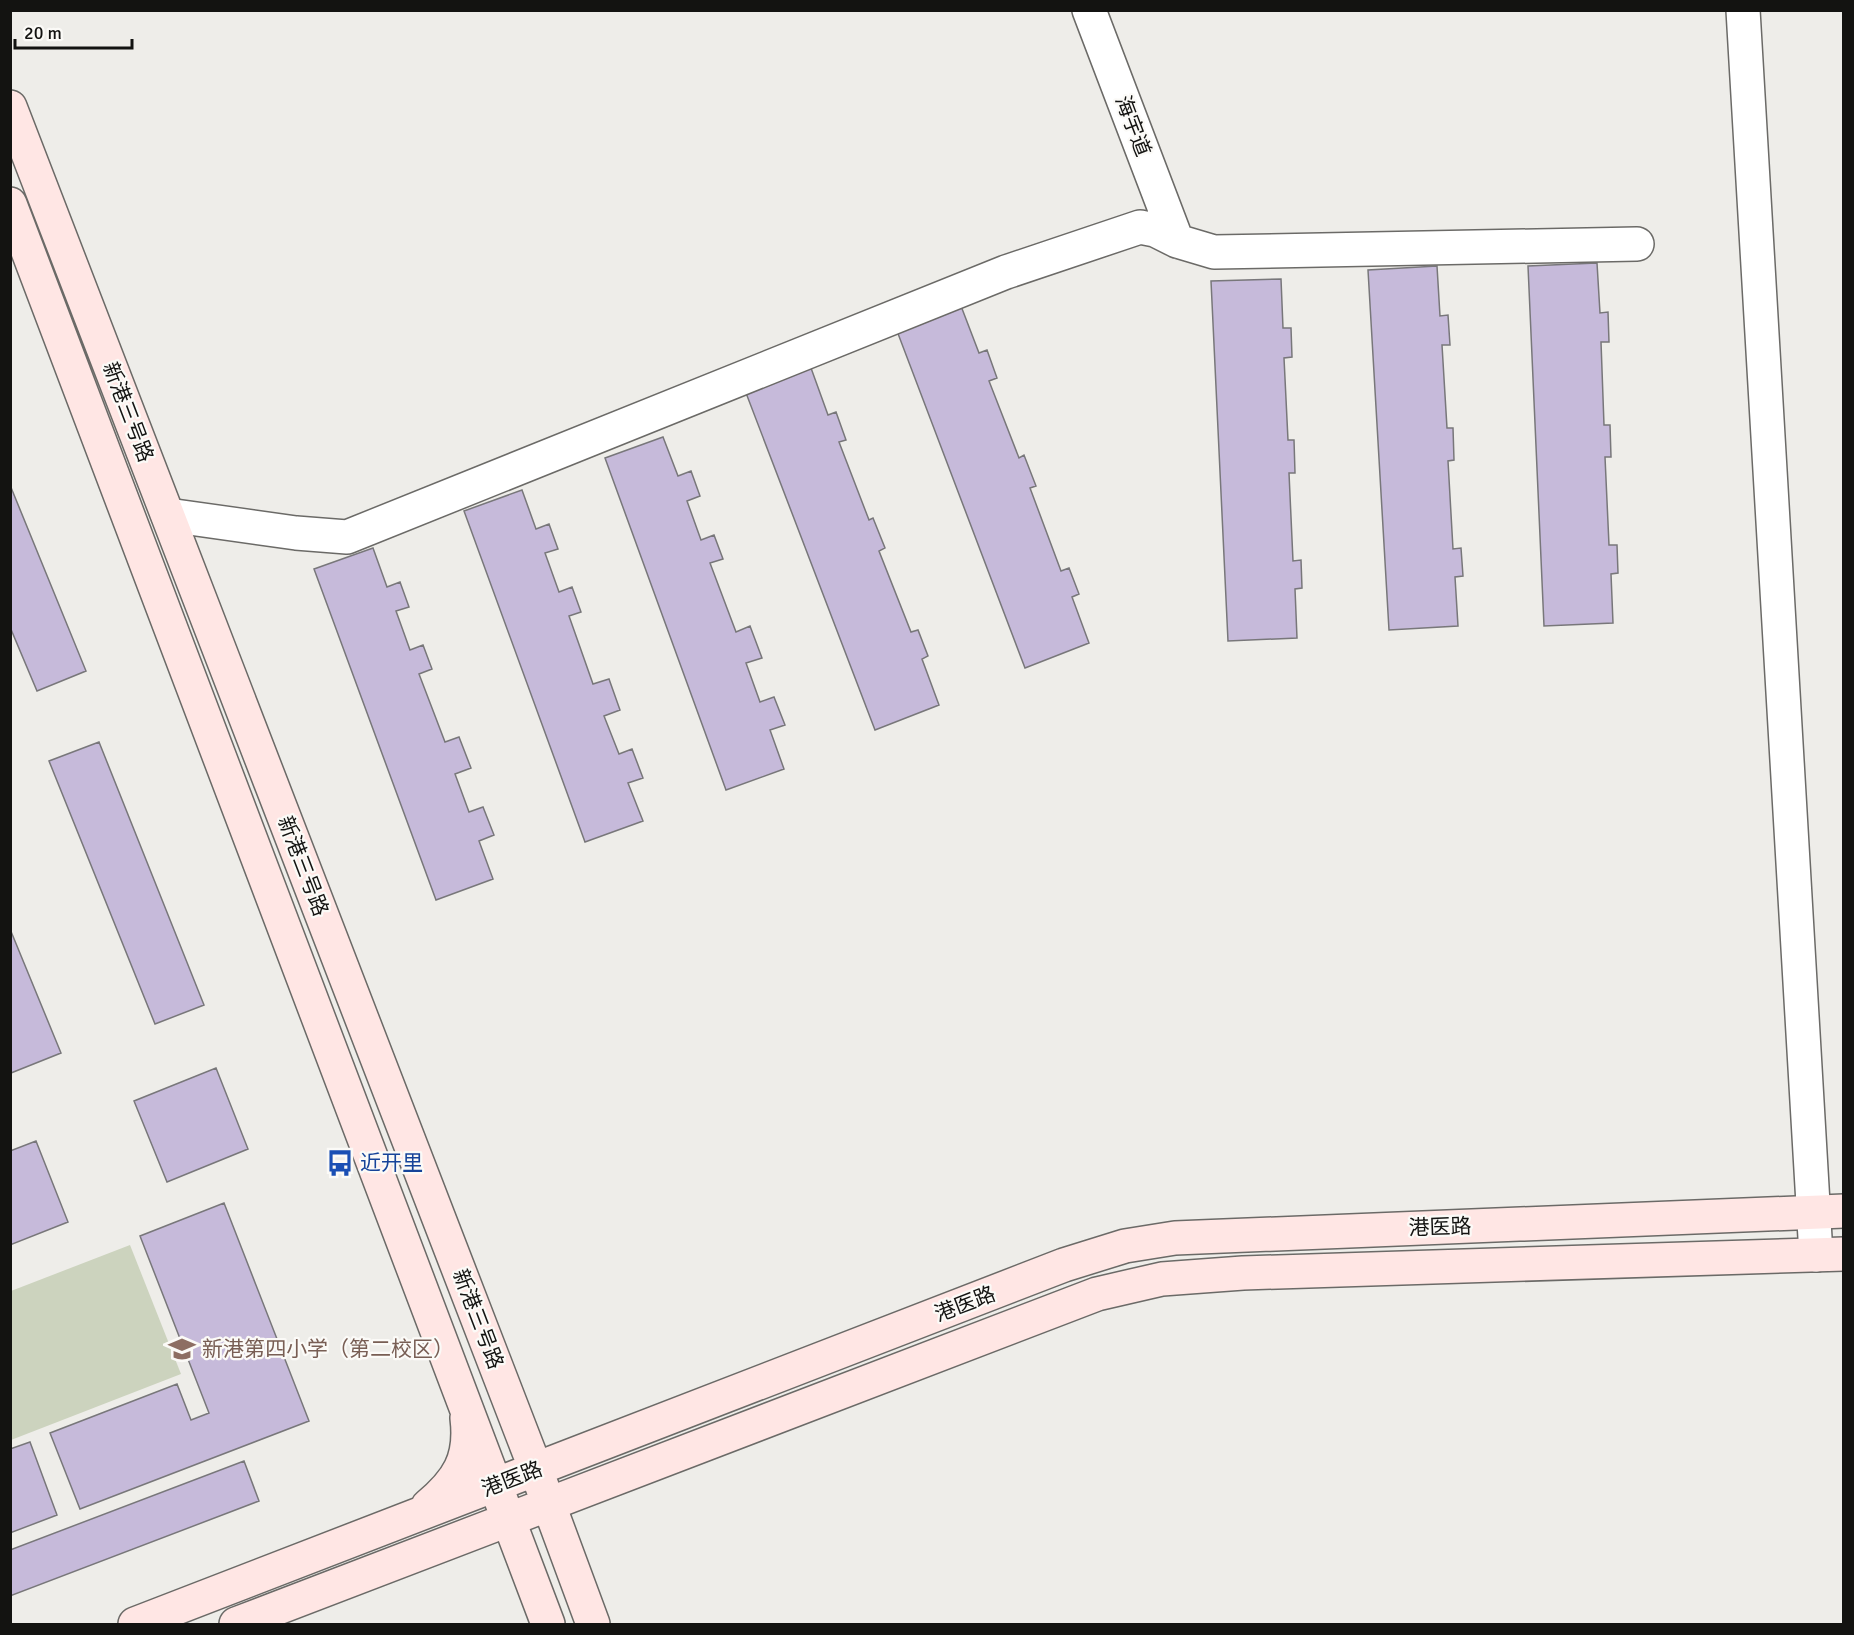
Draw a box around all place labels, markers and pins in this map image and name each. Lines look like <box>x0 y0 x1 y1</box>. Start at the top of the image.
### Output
bus stop icon: 近开里 <box>325 1148 355 1178</box>
place label: 近开里 <box>360 1150 423 1176</box>
school or university icon: 新港第四小学（第二校区） <box>167 1334 197 1364</box>
place label: 新港第四小学（第二校区） <box>202 1336 454 1362</box>

